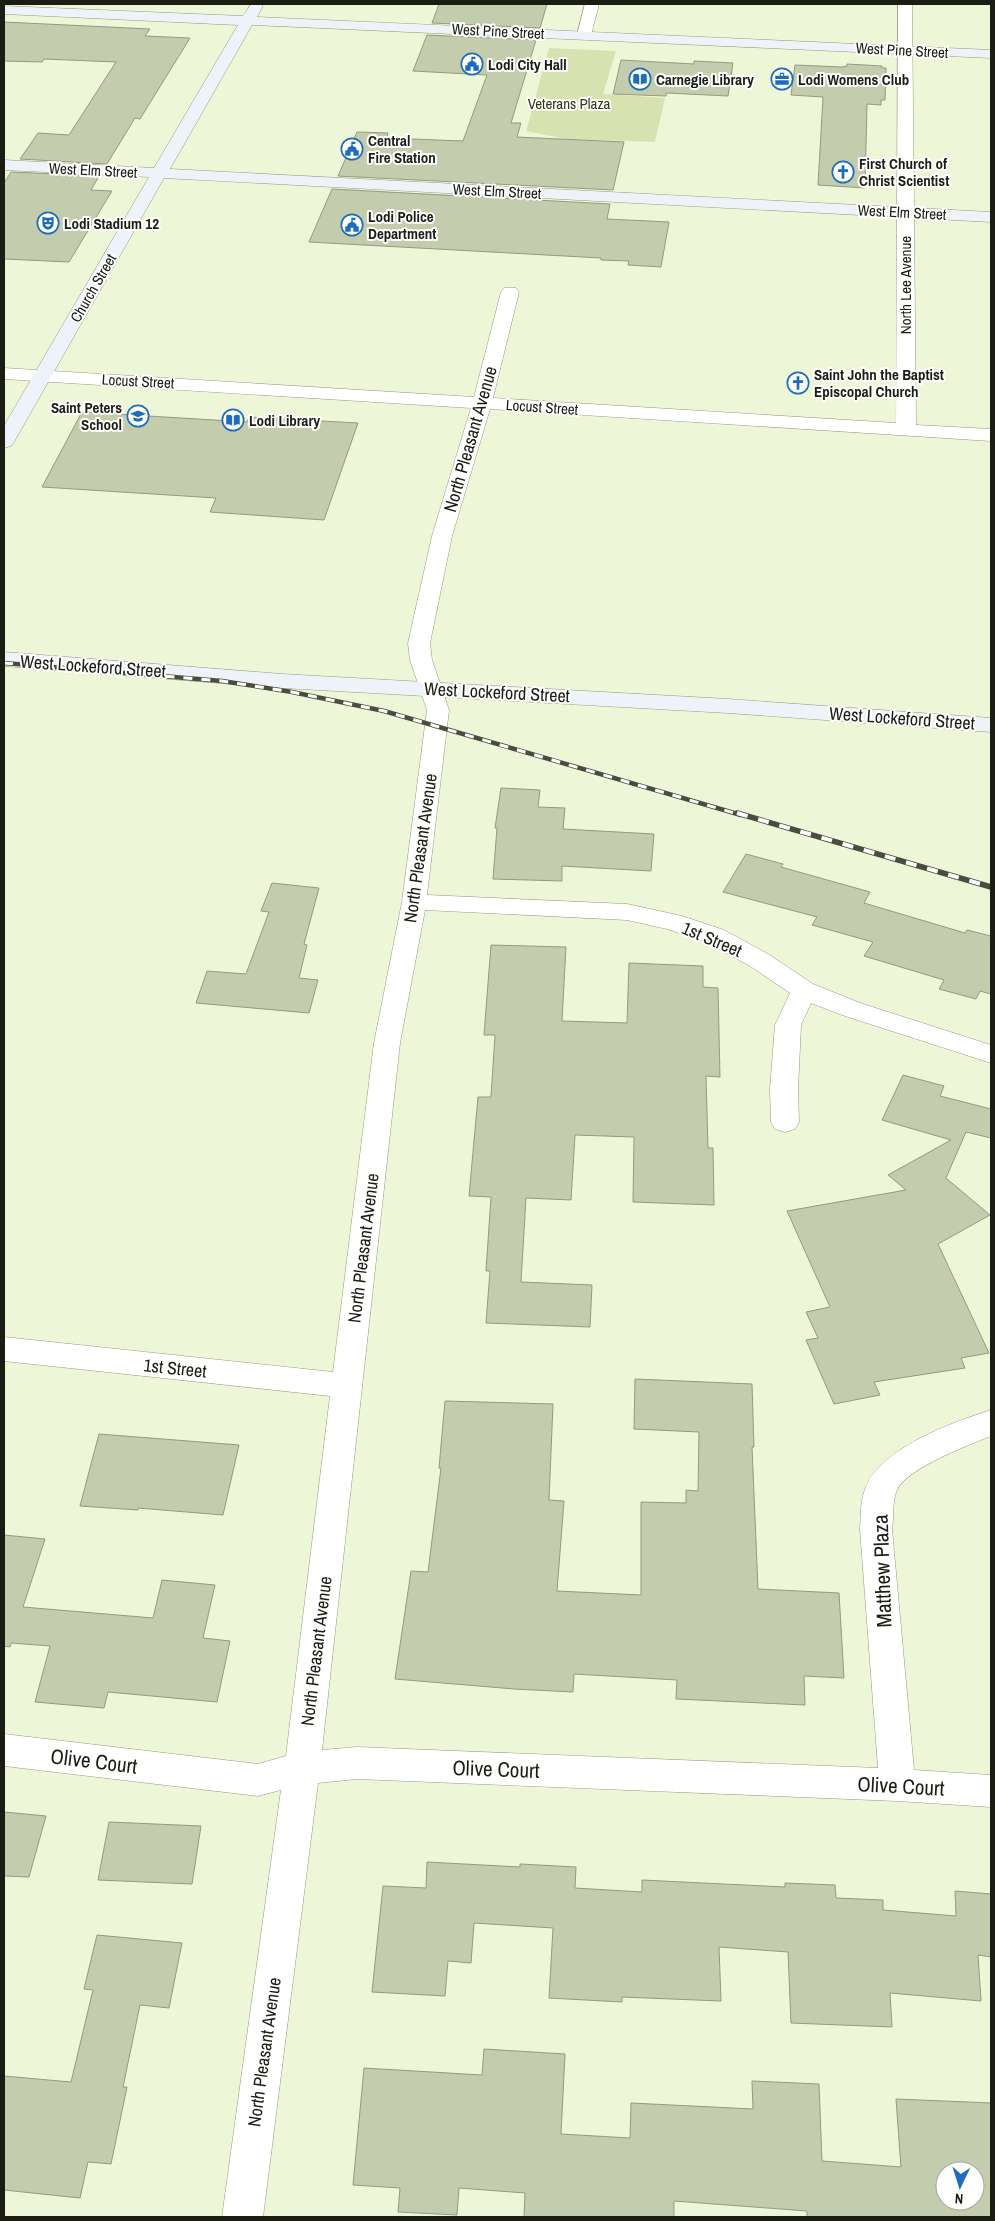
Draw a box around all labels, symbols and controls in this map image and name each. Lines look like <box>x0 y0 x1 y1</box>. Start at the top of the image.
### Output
street label: West Pine Street <box>451 18 545 44</box>
street label: West Pine Street <box>855 37 949 63</box>
public building icon: Lodi City Hall <box>460 52 484 76</box>
place label: Lodi City Hall <box>488 54 567 75</box>
library icon: Carnegie Library <box>628 67 652 91</box>
office icon: Lodi Womens Club <box>770 67 794 91</box>
place label: Carnegie Library <box>656 69 754 90</box>
place label: Lodi Womens Club <box>798 69 909 90</box>
park label: Veterans Plaza <box>528 93 611 114</box>
place label: Central Fire Station <box>368 130 436 168</box>
public building icon: Central Fire Station <box>340 137 364 161</box>
place label: First Church of Christ Scientist <box>859 153 949 191</box>
street label: West Elm Street <box>48 157 138 183</box>
church icon: First Church of Christ Scientist <box>831 160 855 184</box>
street label: West Elm Street <box>452 178 542 204</box>
street label: West Elm Street <box>857 199 947 225</box>
place label: Lodi Police Department <box>368 206 436 244</box>
theatre icon: Lodi Stadium 12 <box>36 211 60 235</box>
place label: Lodi Stadium 12 <box>64 213 159 234</box>
public building icon: Lodi Police Department <box>340 213 364 237</box>
street label: North Lee Avenue <box>895 236 916 334</box>
street label: Church Street <box>65 249 121 326</box>
street label: North Pleasant Avenue <box>437 363 503 515</box>
place label: Saint John the Baptist Episcopal Church <box>814 364 944 402</box>
street label: Locust Street <box>101 369 175 393</box>
church icon: Saint John the Baptist Episcopal Church <box>786 371 810 395</box>
street label: Locust Street <box>505 394 579 420</box>
place label: Saint Peters School <box>51 397 122 435</box>
school or university icon: Saint Peters School <box>126 404 150 428</box>
library icon: Lodi Library <box>221 408 245 432</box>
place label: Lodi Library <box>249 410 320 431</box>
street label: West Lockeford Street <box>19 648 167 684</box>
street label: West Lockeford Street <box>424 676 570 708</box>
street label: West Lockeford Street <box>828 700 976 736</box>
street label: North Pleasant Avenue <box>397 772 443 924</box>
street label: 1st Street <box>678 915 746 963</box>
street label: North Pleasant Avenue <box>341 1172 385 1324</box>
street label: 1st Street <box>142 1352 208 1384</box>
street label: Matthew Plaza <box>866 1514 898 1628</box>
street label: North Pleasant Avenue <box>294 1575 338 1727</box>
street label: Olive Court <box>49 1741 139 1781</box>
street label: Olive Court <box>452 1753 540 1785</box>
street label: Olive Court <box>857 1769 945 1803</box>
street label: North Pleasant Avenue <box>241 1976 287 2128</box>
north arrow <box>935 2161 985 2211</box>
text: N <box>954 2190 964 2208</box>

